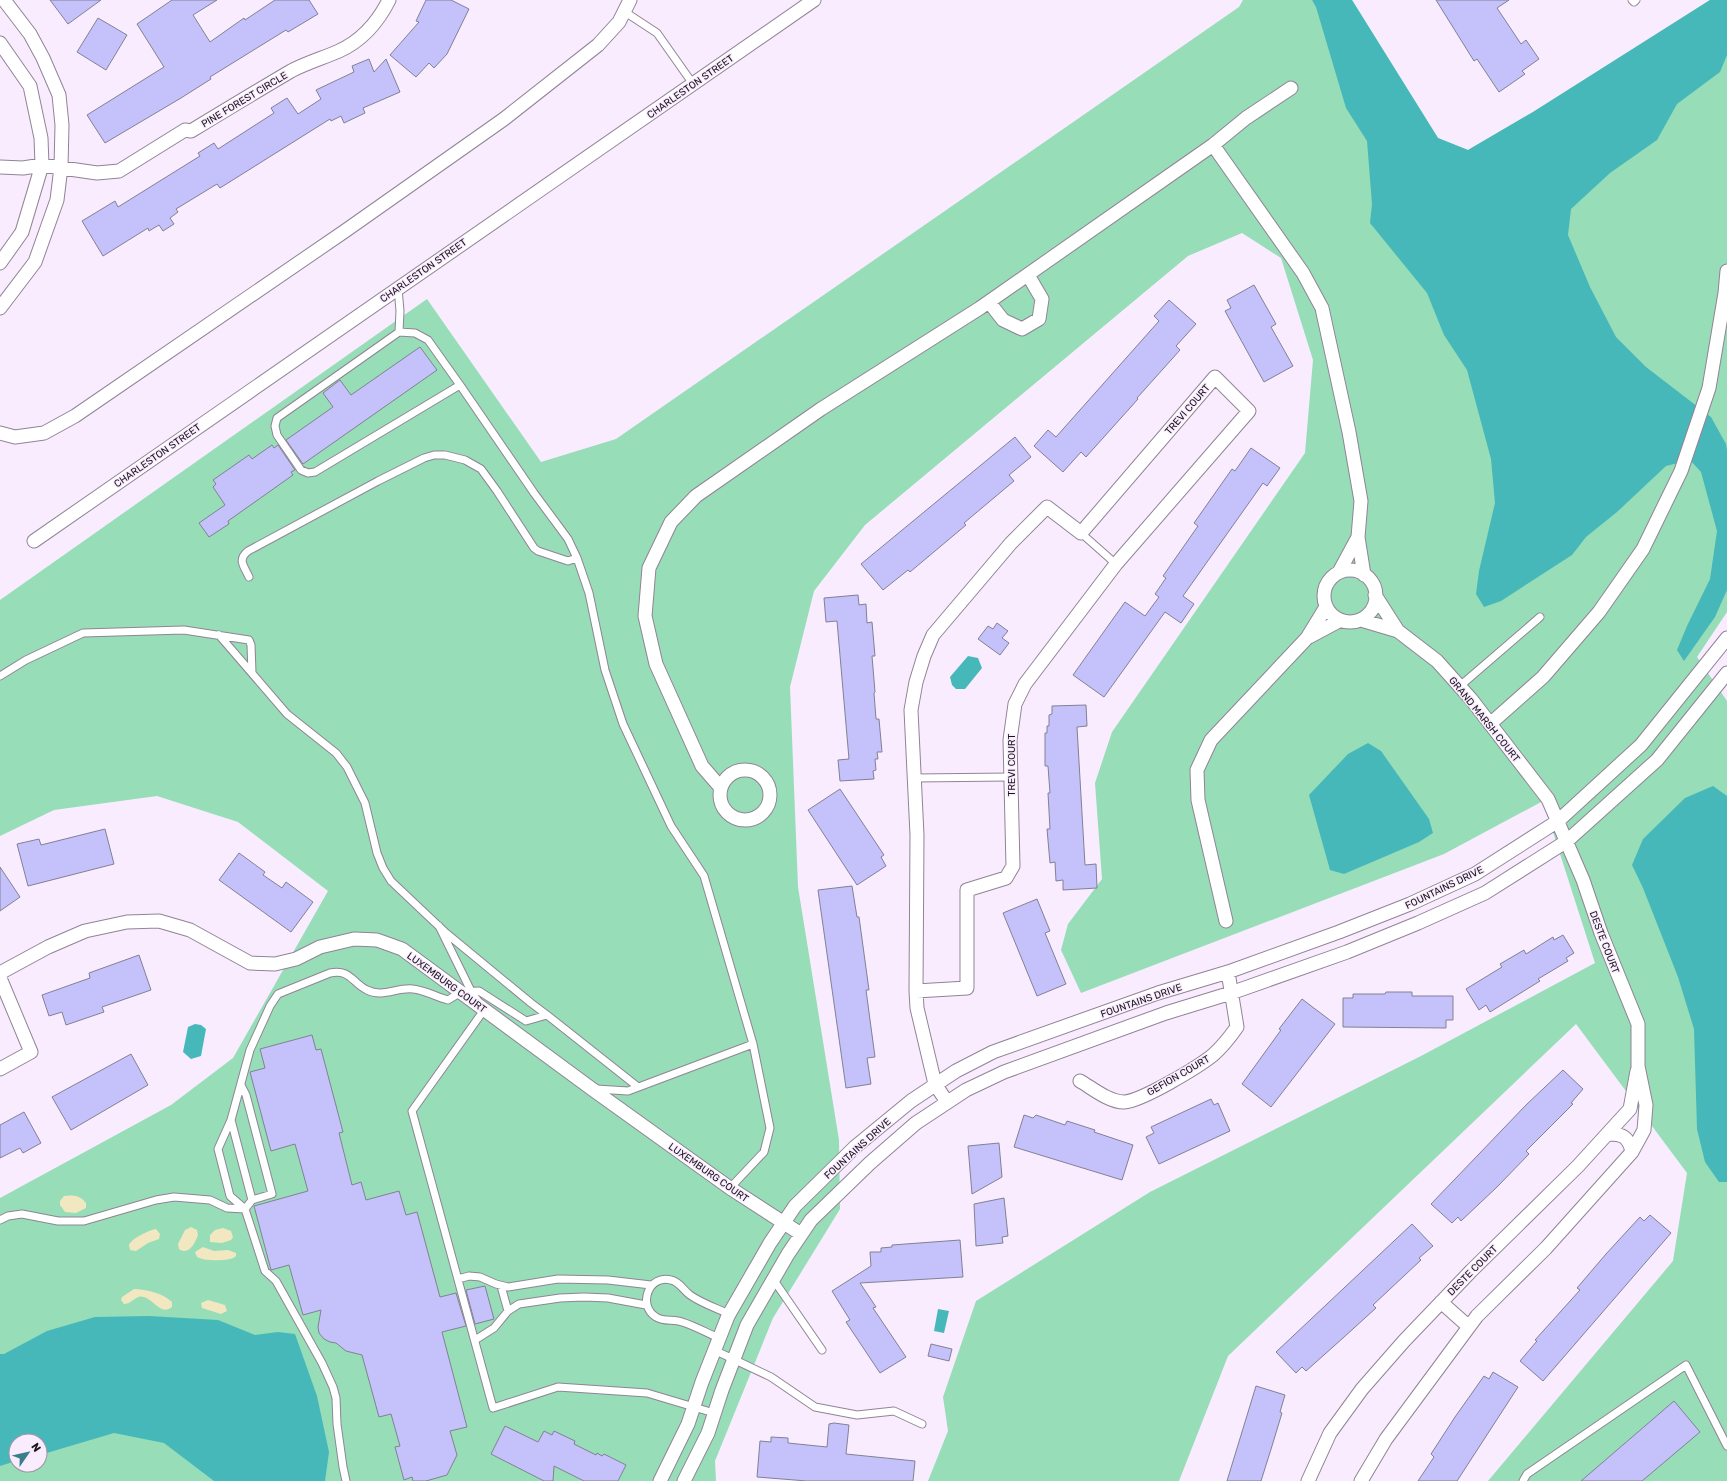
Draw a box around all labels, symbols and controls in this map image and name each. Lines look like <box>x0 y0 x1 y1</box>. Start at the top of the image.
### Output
street label: CHARLESTON STREET <box>645 52 736 121</box>
street label: PINE FOREST CIRCLE <box>199 69 290 130</box>
street label: CHARLESTON STREET <box>378 236 469 305</box>
street label: TREVI COURT <box>1163 382 1213 437</box>
street label: CHARLESTON STREET <box>112 421 203 490</box>
street label: GRAND MARSH COURT <box>1446 675 1522 765</box>
street label: TREVI COURT <box>1006 733 1018 796</box>
street label: FOUNTAINS DRIVE <box>1403 864 1485 912</box>
street label: DESTE COURT <box>1587 909 1622 976</box>
street label: LUXEMBURG COURT <box>404 950 489 1016</box>
street label: FOUNTAINS DRIVE <box>1099 981 1184 1021</box>
street label: GEFION COURT <box>1145 1053 1212 1099</box>
street label: FOUNTAINS DRIVE <box>822 1116 893 1182</box>
street label: LUXEMBURG COURT <box>666 1141 751 1205</box>
street label: DESTE COURT <box>1445 1243 1500 1298</box>
north arrow <box>8 1433 48 1473</box>
text: N <box>28 1441 44 1455</box>

